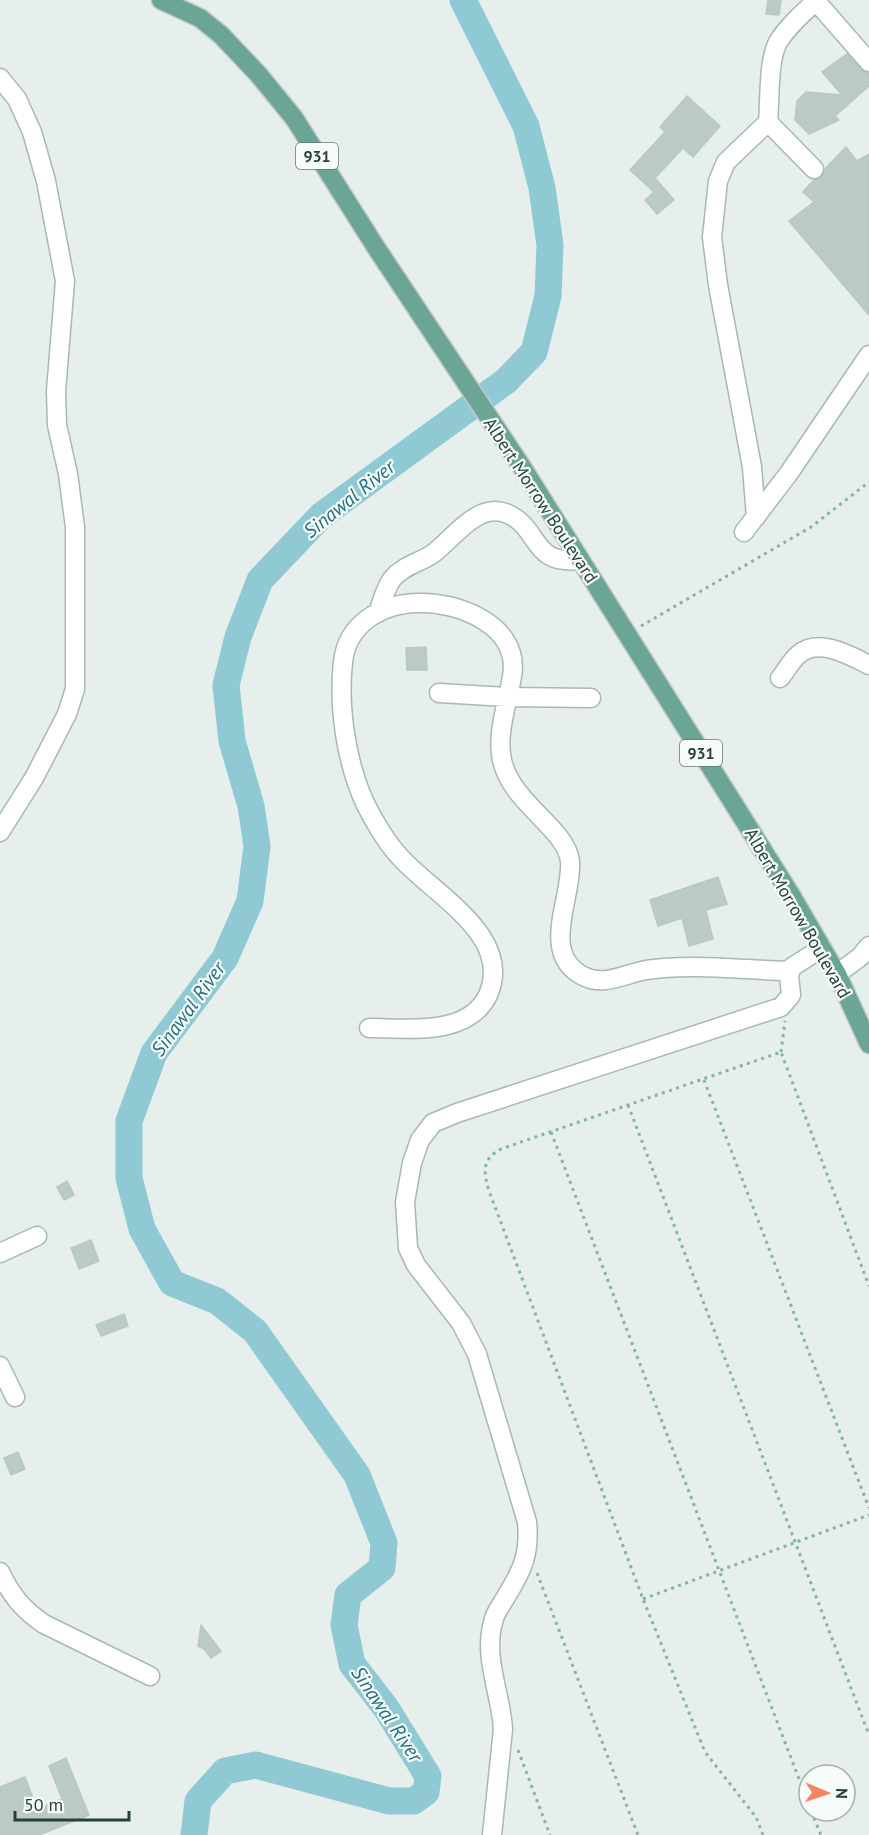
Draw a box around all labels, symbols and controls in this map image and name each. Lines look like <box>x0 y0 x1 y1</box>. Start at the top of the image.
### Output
road number: 931 <box>296 143 338 169</box>
street label: Albert Morrow Boulevard <box>479 413 603 587</box>
water label: Sinawal River <box>298 453 401 544</box>
road number: 931 <box>680 740 722 766</box>
street label: Albert Morrow Boulevard <box>740 824 856 1002</box>
water label: Sinawal River <box>145 956 232 1061</box>
water label: Sinawal River <box>345 1661 429 1768</box>
north arrow <box>797 1763 857 1823</box>
scale bar <box>15 1784 129 1822</box>
text: N <box>832 1788 852 1799</box>
text: 50 m <box>24 1793 63 1816</box>

